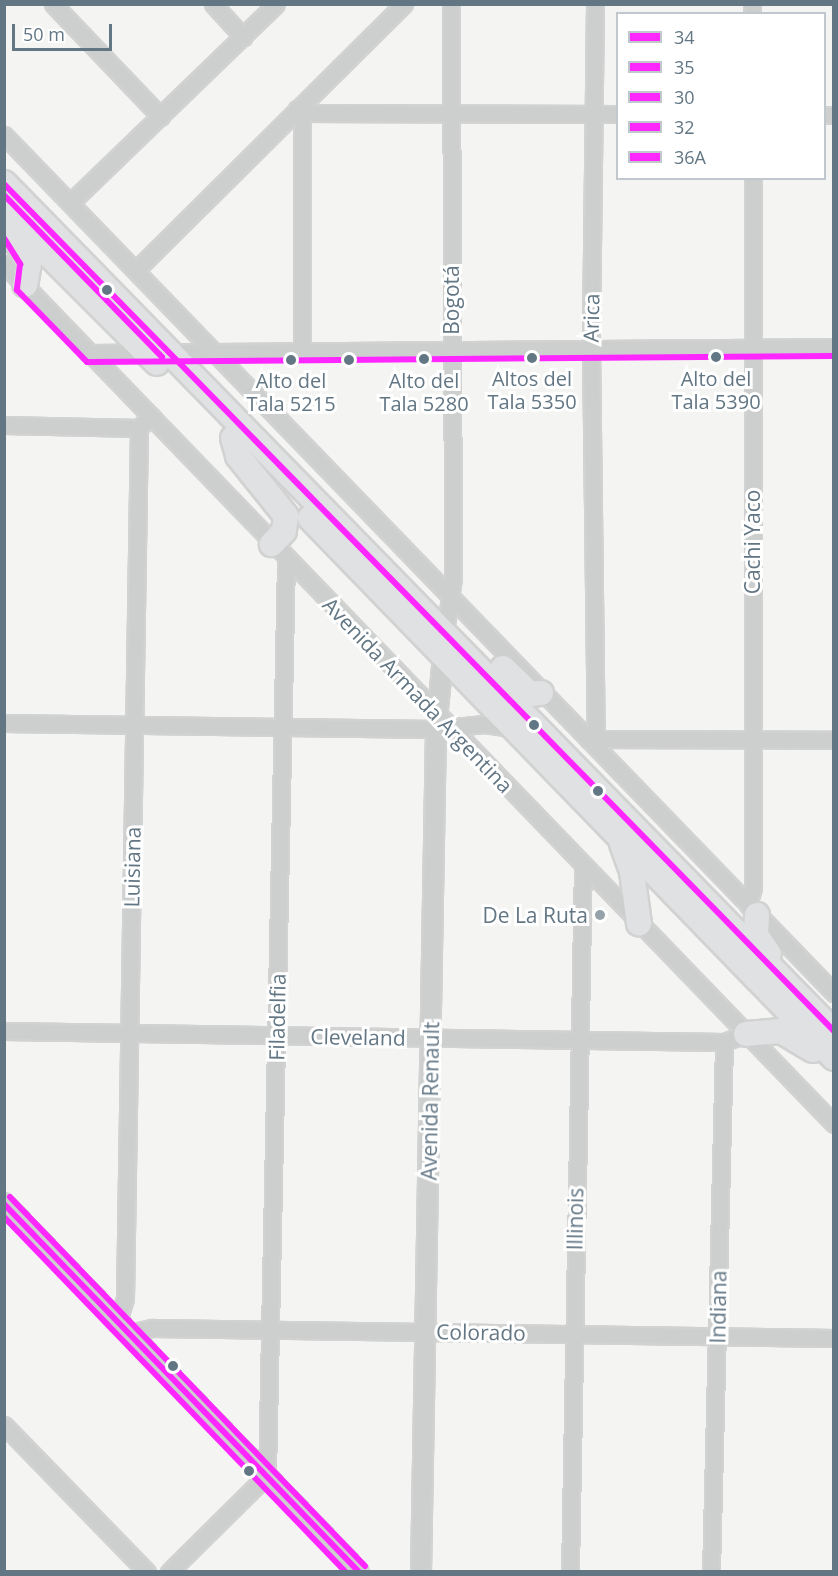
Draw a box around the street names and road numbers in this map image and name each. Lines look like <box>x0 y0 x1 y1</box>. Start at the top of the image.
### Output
street label: Bogotá <box>438 265 464 335</box>
street label: Arica <box>578 293 604 343</box>
street label: Cachi Yaco <box>739 490 765 594</box>
street label: Avenida Armada Argentina <box>318 592 518 798</box>
street label: Luisiana <box>119 826 145 908</box>
street label: Filadelfia <box>264 973 290 1061</box>
street label: Avenida Renault <box>416 1021 444 1181</box>
street label: Cleveland <box>310 1024 406 1050</box>
street label: Illinois <box>562 1187 588 1251</box>
street label: Indiana <box>705 1270 731 1344</box>
street label: Colorado <box>436 1319 526 1345</box>

